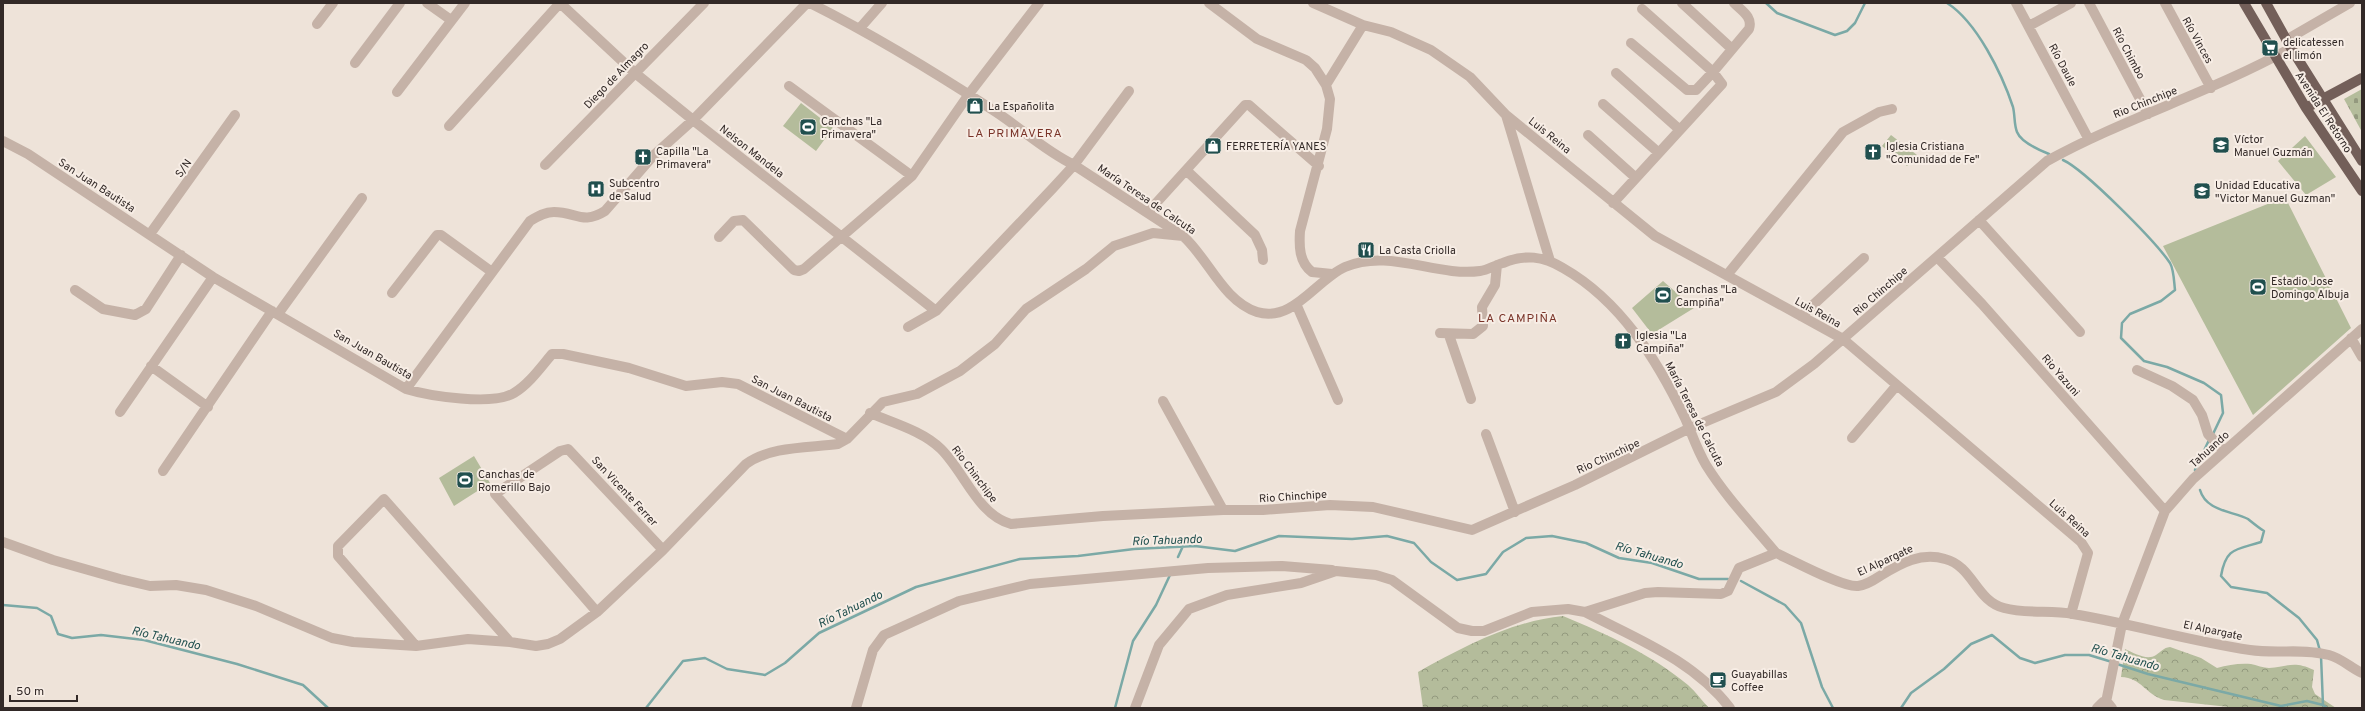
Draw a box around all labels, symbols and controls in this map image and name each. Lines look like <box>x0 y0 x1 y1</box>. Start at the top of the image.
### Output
street label: Río Vinces <box>2179 15 2216 66</box>
street label: Río Chimbo <box>2109 25 2148 82</box>
place label: delicatessen el limón <box>2283 36 2344 63</box>
supermarket icon: delicatessen el limón <box>2260 38 2280 58</box>
street label: Diego de Almagro <box>581 39 652 112</box>
street label: Río Daule <box>2045 41 2079 90</box>
street label: Avenida El Retorno <box>2292 69 2355 156</box>
street label: Rio Chinchipe <box>2111 84 2180 122</box>
shop icon: La Españolita <box>965 96 985 116</box>
place label: La Españolita <box>988 100 1054 114</box>
street label: Luis Reina <box>1525 114 1574 157</box>
place label: Canchas "La Primavera" <box>821 115 882 142</box>
sports icon: Canchas "La Primavera" <box>798 117 818 137</box>
street label: Nelson Mandela <box>716 122 787 181</box>
district label: LA PRIMAVERA <box>967 126 1063 142</box>
place label: Víctor Manuel Guzmán <box>2234 133 2313 160</box>
school or university icon: Víctor Manuel Guzmán <box>2211 135 2231 155</box>
shop icon: FERRETERÍA YANES <box>1203 136 1223 156</box>
place label: FERRETERÍA YANES <box>1226 139 1326 154</box>
place label: Iglesia Cristiana "Comunidad de Fe" <box>1886 140 1980 167</box>
church icon: Iglesia Cristiana "Comunidad de Fe" <box>1863 142 1883 162</box>
place label: Capilla "La Primavera" <box>656 145 711 172</box>
church icon: Capilla "La Primavera" <box>633 147 653 167</box>
street label: San Juan Bautista <box>55 156 138 216</box>
street label: S/N <box>172 157 195 181</box>
street label: María Teresa de Calcuta <box>1094 162 1199 238</box>
place label: Subcentro de Salud <box>609 177 660 204</box>
hospital icon: Subcentro de Salud <box>586 179 606 199</box>
place label: Unidad Educativa "Victor Manuel Guzman" <box>2215 179 2335 206</box>
school or university icon: Unidad Educativa "Victor Manuel Guzman" <box>2192 181 2212 201</box>
restaurant icon: La Casta Criolla <box>1356 240 1376 260</box>
place label: La Casta Criolla <box>1379 244 1456 258</box>
street label: Rio Chinchipe <box>1850 264 1911 319</box>
place label: Estadio Jose Domingo Albuja <box>2271 275 2349 302</box>
sports icon: Estadio Jose Domingo Albuja <box>2248 277 2268 297</box>
place label: Canchas "La Campiña" <box>1676 283 1737 310</box>
sports icon: Canchas "La Campiña" <box>1653 285 1673 305</box>
street label: Luis Reina <box>1792 294 1843 331</box>
district label: LA CAMPIÑA <box>1478 311 1558 327</box>
street label: San Juan Bautista <box>330 327 415 383</box>
place label: Iglesia "La Campiña" <box>1636 329 1687 356</box>
church icon: Iglesia "La Campiña" <box>1613 331 1633 351</box>
street label: Rio Yazuni <box>2038 352 2082 400</box>
street label: María Teresa de Calcuta <box>1662 360 1727 470</box>
street label: San Juan Bautista <box>749 372 835 425</box>
street label: Tahuando <box>2187 428 2232 471</box>
street label: Rio Chinchipe <box>1575 436 1642 478</box>
street label: Rio Chinchipe <box>948 443 1000 506</box>
street label: San Vicente Ferrer <box>588 454 661 530</box>
place label: Canchas de Romerillo Bajo <box>478 468 551 495</box>
sports icon: Canchas de Romerillo Bajo <box>455 470 475 490</box>
street label: Rio Chinchipe <box>1259 488 1328 506</box>
street label: Luis Reina <box>2046 497 2093 541</box>
water label: Río Tahuando <box>1132 532 1203 550</box>
water label: Río Tahuando <box>1613 539 1685 573</box>
street label: El Alpargate <box>1855 542 1916 580</box>
water label: Río Tahuando <box>815 587 886 632</box>
street label: El Alpargate <box>2182 618 2244 644</box>
water label: Río Tahuando <box>130 623 202 655</box>
water label: Río Tahuando <box>2089 641 2161 675</box>
place label: Guayabillas Coffee <box>1731 668 1788 695</box>
cafe icon: Guayabillas Coffee <box>1708 670 1728 690</box>
scale bar <box>10 677 77 703</box>
text: 50 m <box>16 684 44 700</box>

